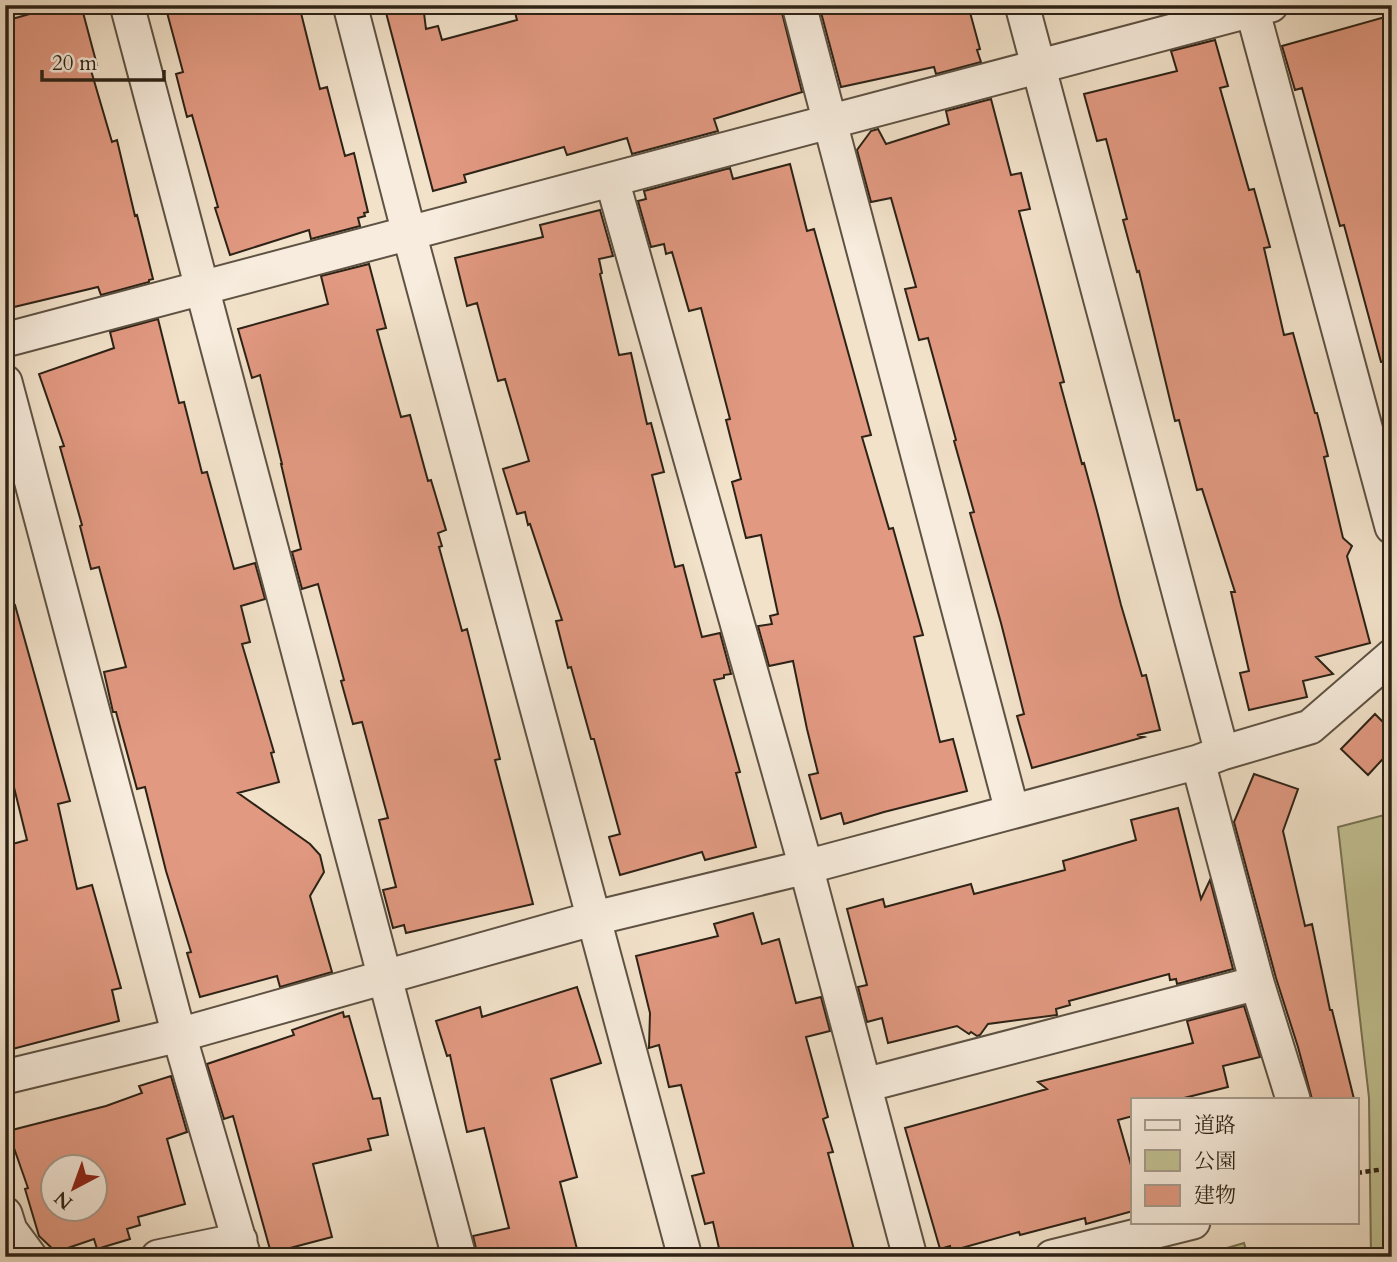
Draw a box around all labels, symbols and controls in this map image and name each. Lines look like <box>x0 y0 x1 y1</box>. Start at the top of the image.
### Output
scale bar <box>42 38 164 82</box>
text: 20 m <box>52 49 97 78</box>
legend <box>1131 1098 1358 1224</box>
text: 道路 <box>1194 1111 1236 1140</box>
text: 公園 <box>1194 1147 1236 1176</box>
north arrow <box>38 1154 108 1224</box>
text: 建物 <box>1194 1181 1236 1210</box>
text: N <box>48 1185 78 1215</box>

